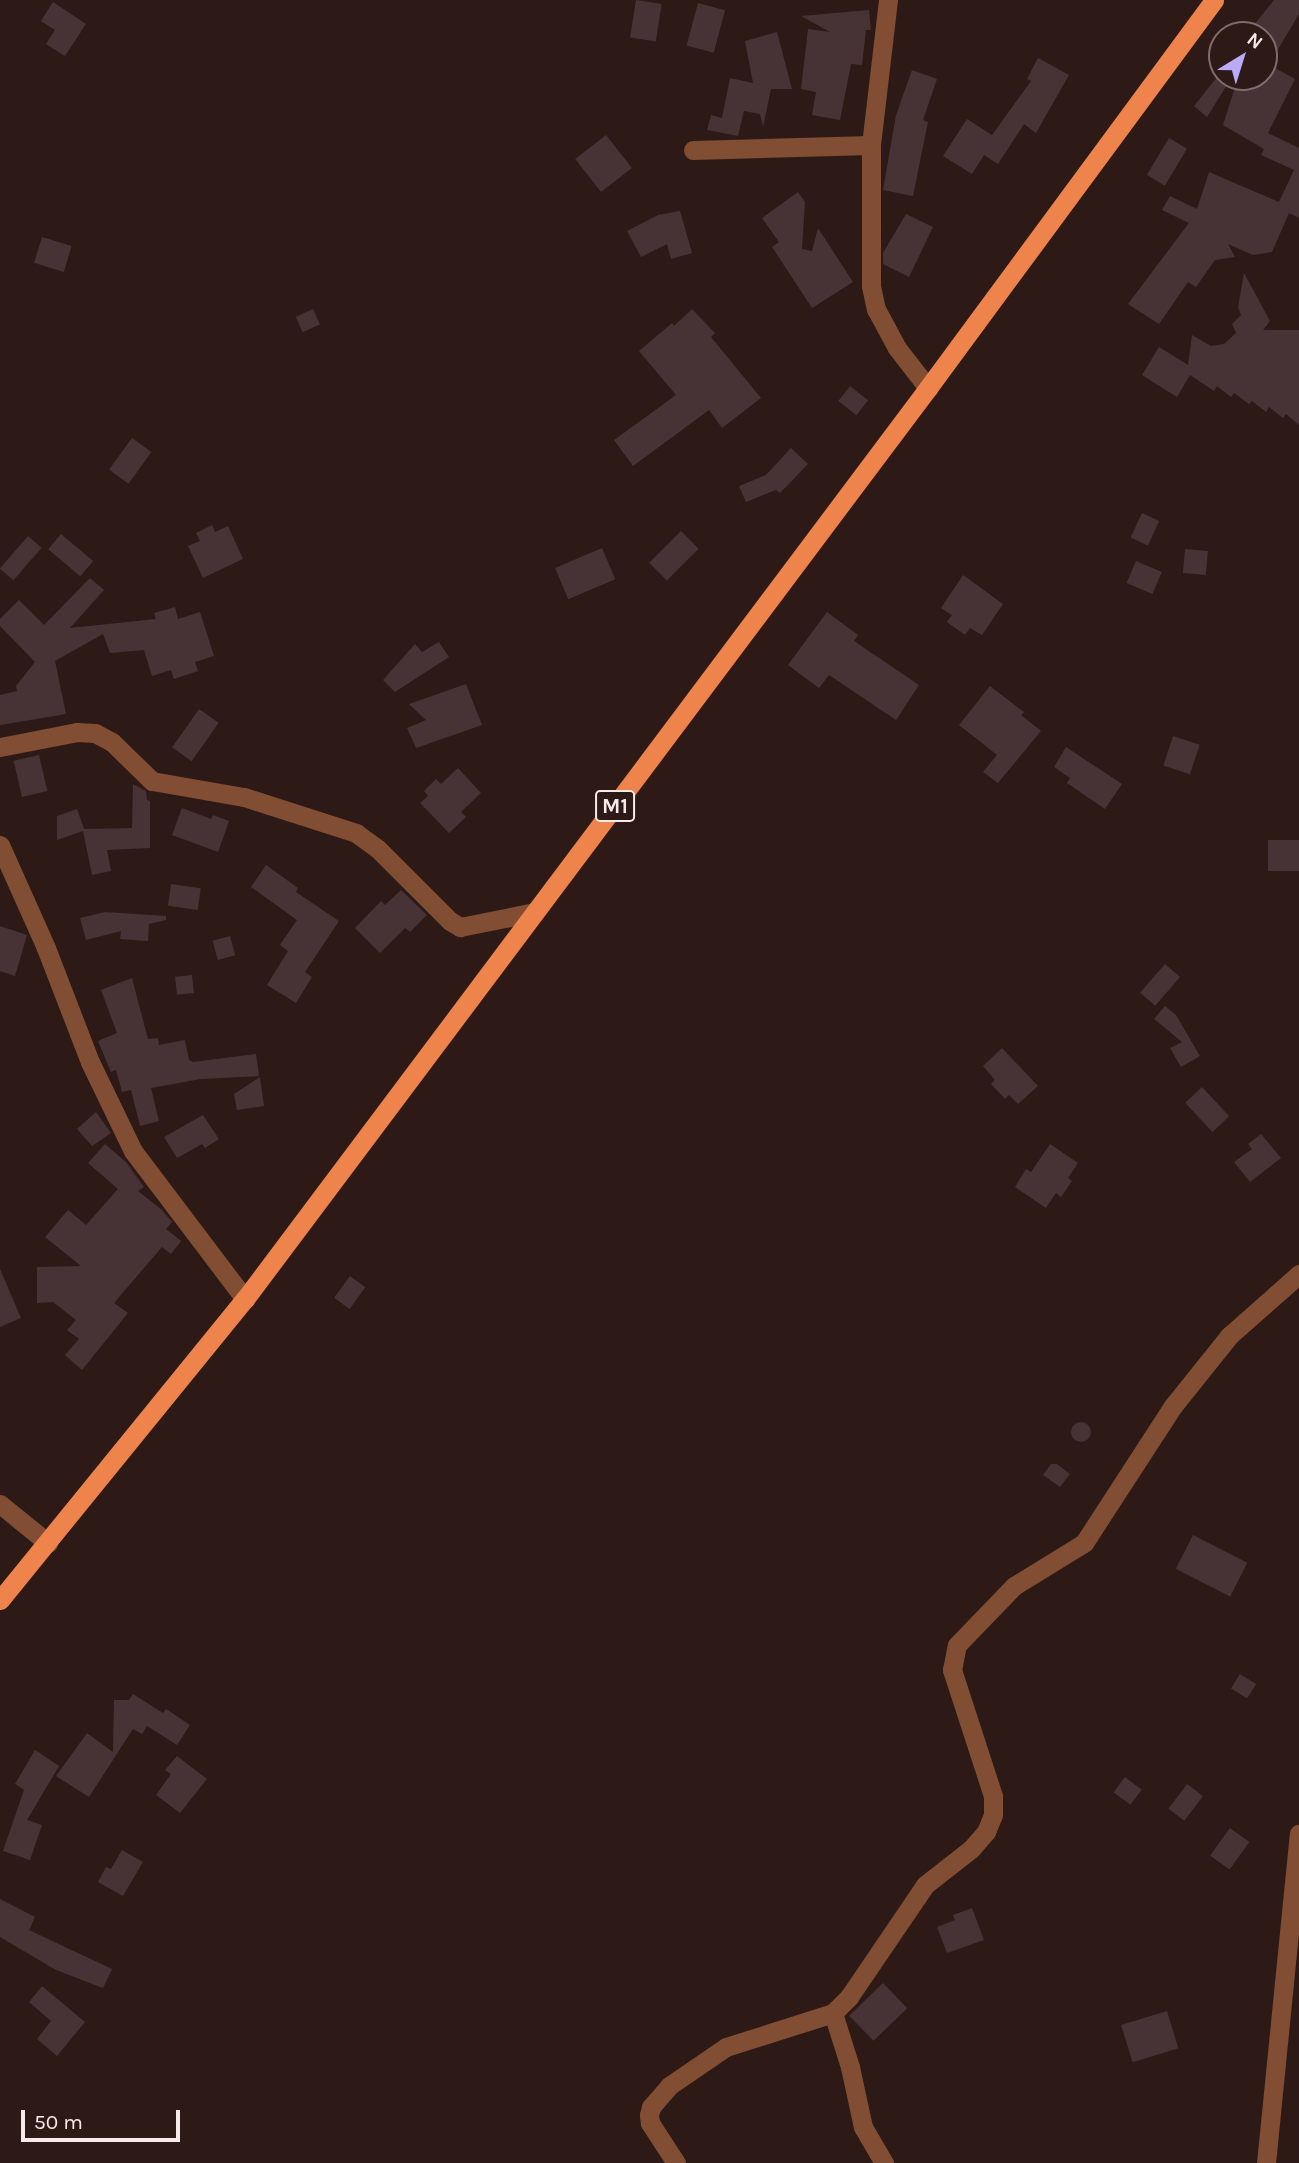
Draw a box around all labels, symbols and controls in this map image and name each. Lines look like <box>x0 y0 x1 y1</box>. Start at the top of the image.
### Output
north arrow <box>1208 21 1278 91</box>
text: N <box>1243 28 1267 54</box>
road number: M1 <box>594 788 636 824</box>
scale bar <box>24 2096 184 2140</box>
text: 50 m <box>34 2110 83 2134</box>

